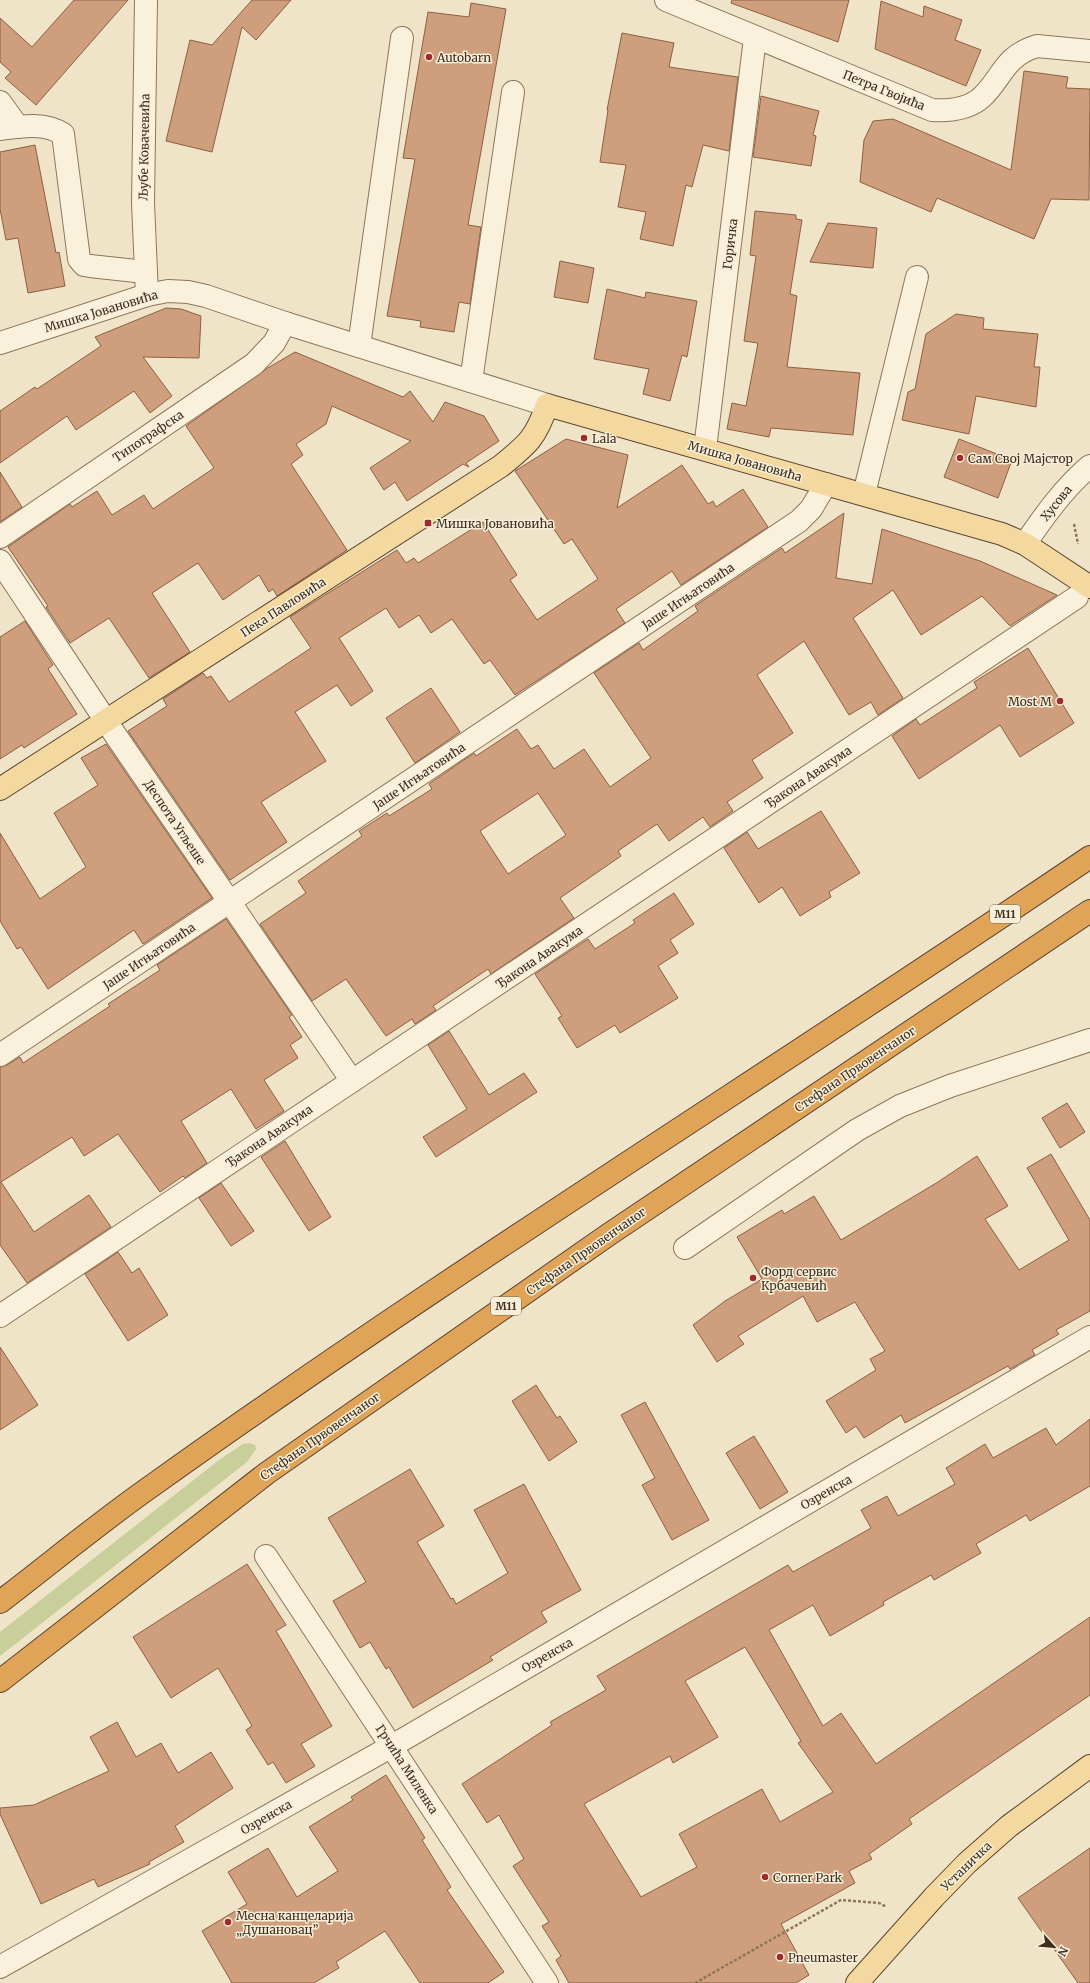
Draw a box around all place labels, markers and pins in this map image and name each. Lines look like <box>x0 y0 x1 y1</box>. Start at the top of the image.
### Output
place label: Autobarn <box>436 50 491 65</box>
marker: Autobarn <box>424 52 434 62</box>
place label: Lala <box>592 431 617 446</box>
marker: Lala <box>579 433 589 443</box>
place label: Сам Свој Мајстор <box>968 451 1073 466</box>
marker: Сам Свој Мајстор <box>955 453 965 463</box>
place label: Мишка Јовановића <box>436 516 554 531</box>
marker: Мишка Јовановића <box>423 518 433 528</box>
place label: Most M <box>1008 694 1052 709</box>
marker: Most M <box>1055 696 1065 706</box>
place label: Форд сервис Крбачевић <box>761 1264 837 1293</box>
marker: Форд сервис Крбачевић <box>748 1273 758 1283</box>
place label: Corner Park <box>773 1870 843 1885</box>
marker: Corner Park <box>760 1872 770 1882</box>
place label: Месна канцеларија „Душановац” <box>236 1908 354 1938</box>
marker: Месна канцеларија „Душановац” <box>223 1917 233 1927</box>
place label: Pneumaster <box>788 1950 858 1965</box>
marker: Pneumaster <box>775 1952 785 1962</box>

